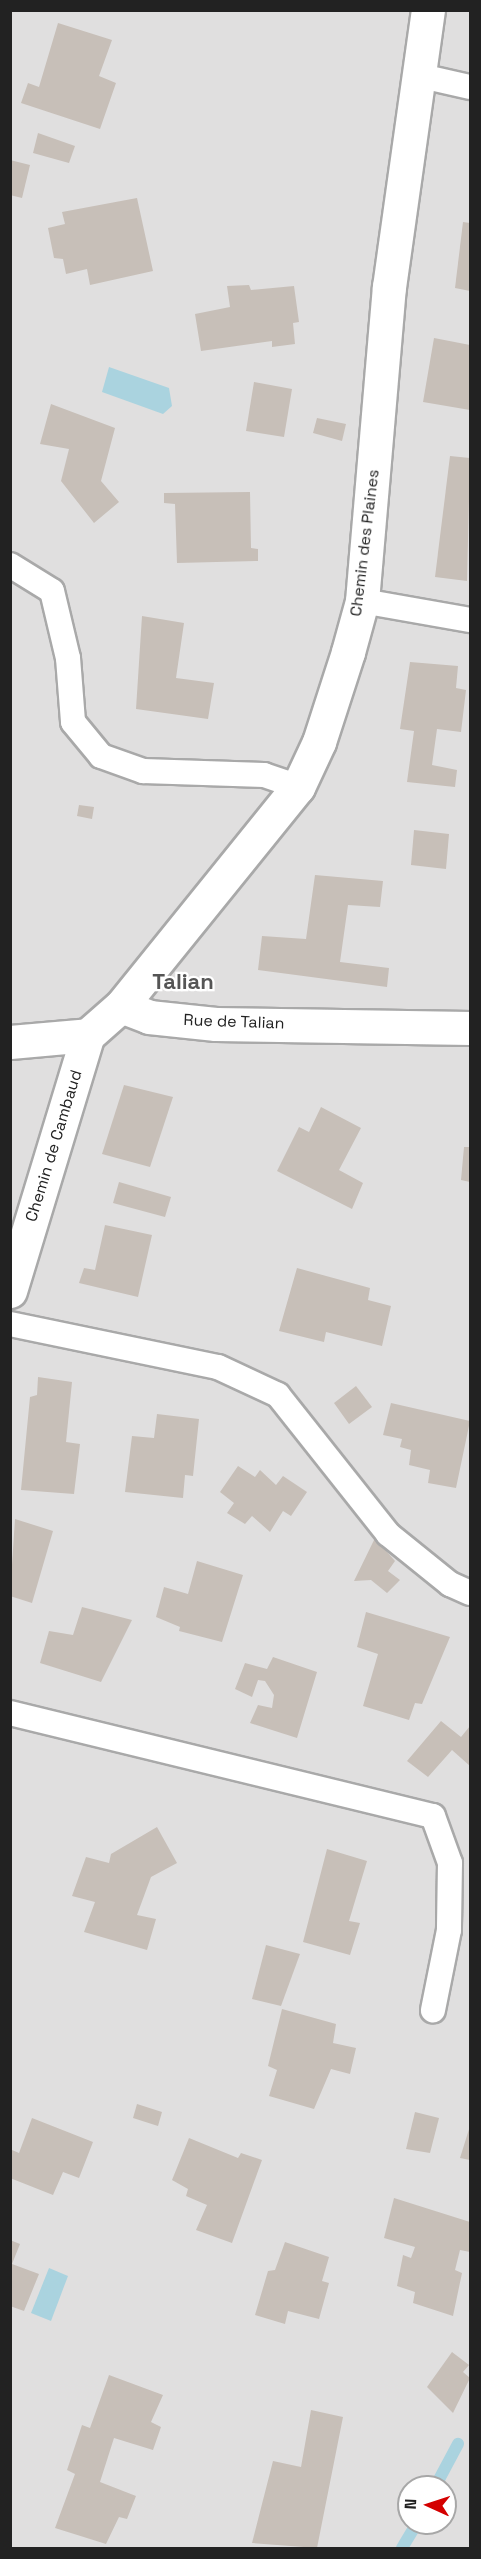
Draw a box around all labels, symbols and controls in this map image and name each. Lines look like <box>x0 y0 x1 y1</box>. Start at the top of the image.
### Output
street label: Chemin des Plaines <box>346 468 384 618</box>
district label: Talian <box>152 969 214 995</box>
street label: Rue de Talian <box>183 1011 285 1033</box>
street label: Chemin de Cambaud <box>22 1068 86 1224</box>
north arrow <box>397 2475 457 2535</box>
text: N <box>400 2498 421 2510</box>

